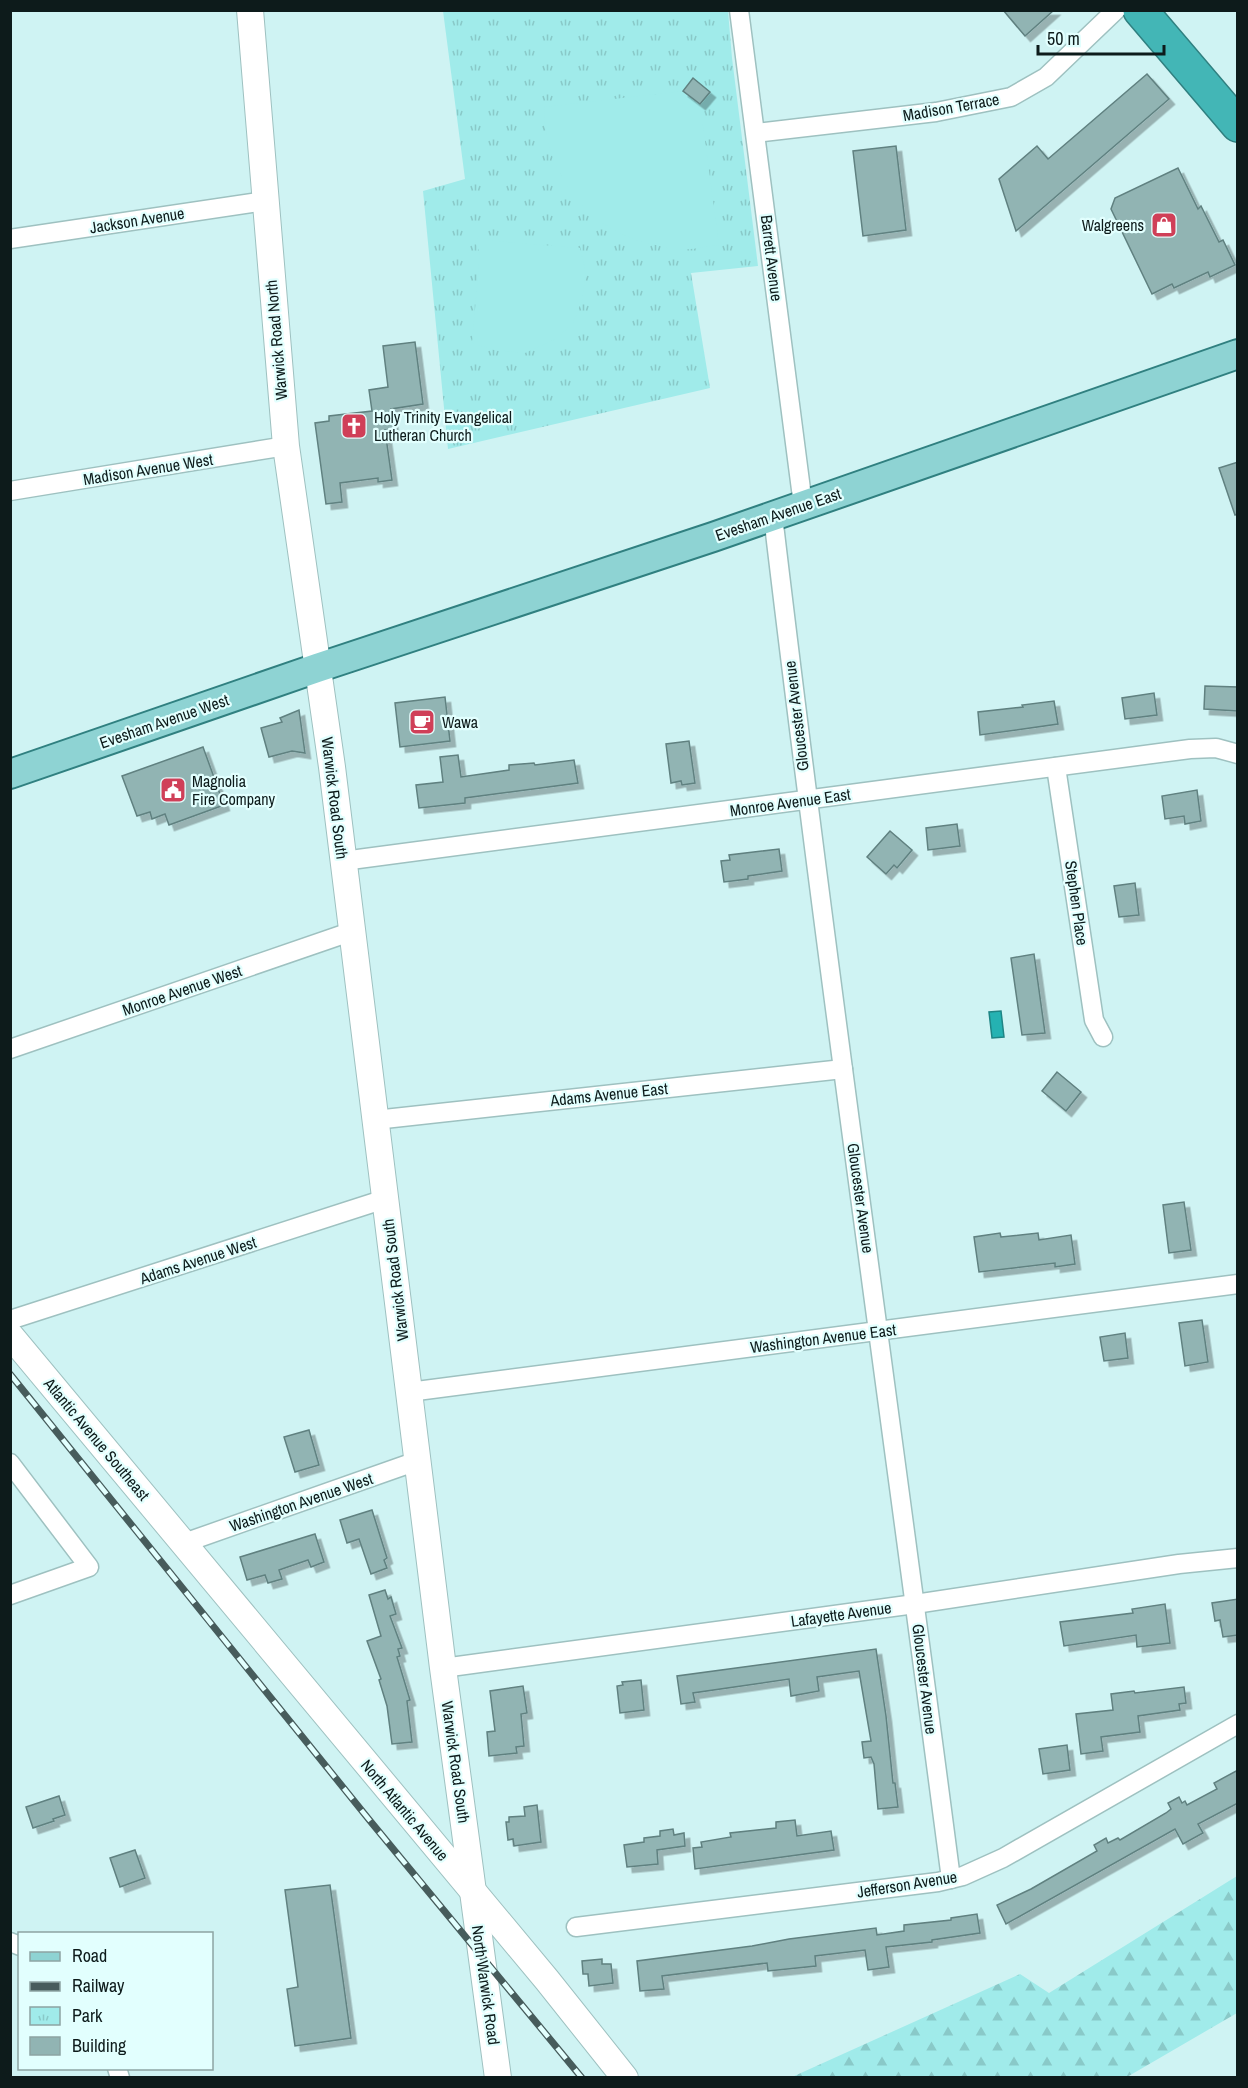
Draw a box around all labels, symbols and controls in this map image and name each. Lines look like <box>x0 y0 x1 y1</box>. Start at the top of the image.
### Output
scale bar <box>1038 18 1164 56</box>
text: 50 m <box>1047 26 1080 51</box>
street label: Madison Terrace <box>901 88 1001 126</box>
street label: Jackson Avenue <box>88 202 186 238</box>
shop icon: Walgreens <box>1149 210 1179 240</box>
street label: Barrett Avenue <box>756 214 788 302</box>
place label: Walgreens <box>1082 214 1144 236</box>
street label: Warwick Road North <box>260 279 292 401</box>
place label: Holy Trinity Evangelical Lutheran Church <box>374 406 512 446</box>
church icon: Holy Trinity Evangelical Lutheran Church <box>339 411 369 441</box>
street label: Madison Avenue West <box>82 448 215 490</box>
street label: Evesham Avenue East <box>712 482 844 546</box>
street label: Gloucester Avenue <box>778 660 814 772</box>
street label: Evesham Avenue West <box>97 688 232 753</box>
cafe icon: Wawa <box>407 707 437 737</box>
place label: Wawa <box>442 711 479 733</box>
street label: Warwick Road South <box>317 736 353 860</box>
place label: Magnolia Fire Company <box>192 770 276 810</box>
public building icon: Magnolia Fire Company <box>158 775 188 805</box>
street label: Monroe Avenue East <box>728 783 852 821</box>
street label: Stephen Place <box>1060 859 1094 947</box>
street label: Monroe Avenue West <box>119 959 245 1021</box>
street label: Adams Avenue East <box>548 1077 669 1111</box>
street label: Gloucester Avenue <box>842 1142 880 1254</box>
street label: Warwick Road South <box>377 1218 413 1342</box>
street label: Adams Avenue West <box>136 1231 259 1290</box>
street label: Washington Avenue East <box>749 1318 897 1358</box>
street label: Atlantic Avenue Southeast <box>39 1372 155 1505</box>
street label: Washington Avenue West <box>226 1467 376 1537</box>
street label: Lafayette Avenue <box>789 1596 893 1632</box>
street label: Gloucester Avenue <box>907 1623 943 1735</box>
street label: Warwick Road South <box>437 1700 475 1824</box>
street label: North Atlantic Avenue <box>356 1755 454 1865</box>
street label: Jefferson Avenue <box>855 1865 959 1903</box>
street label: North Warwick Road <box>467 1924 505 2046</box>
legend <box>18 1932 213 2070</box>
text: Road <box>72 1943 107 1968</box>
text: Railway <box>72 1973 125 1998</box>
text: Park <box>72 2003 103 2028</box>
text: Building <box>72 2033 127 2058</box>

